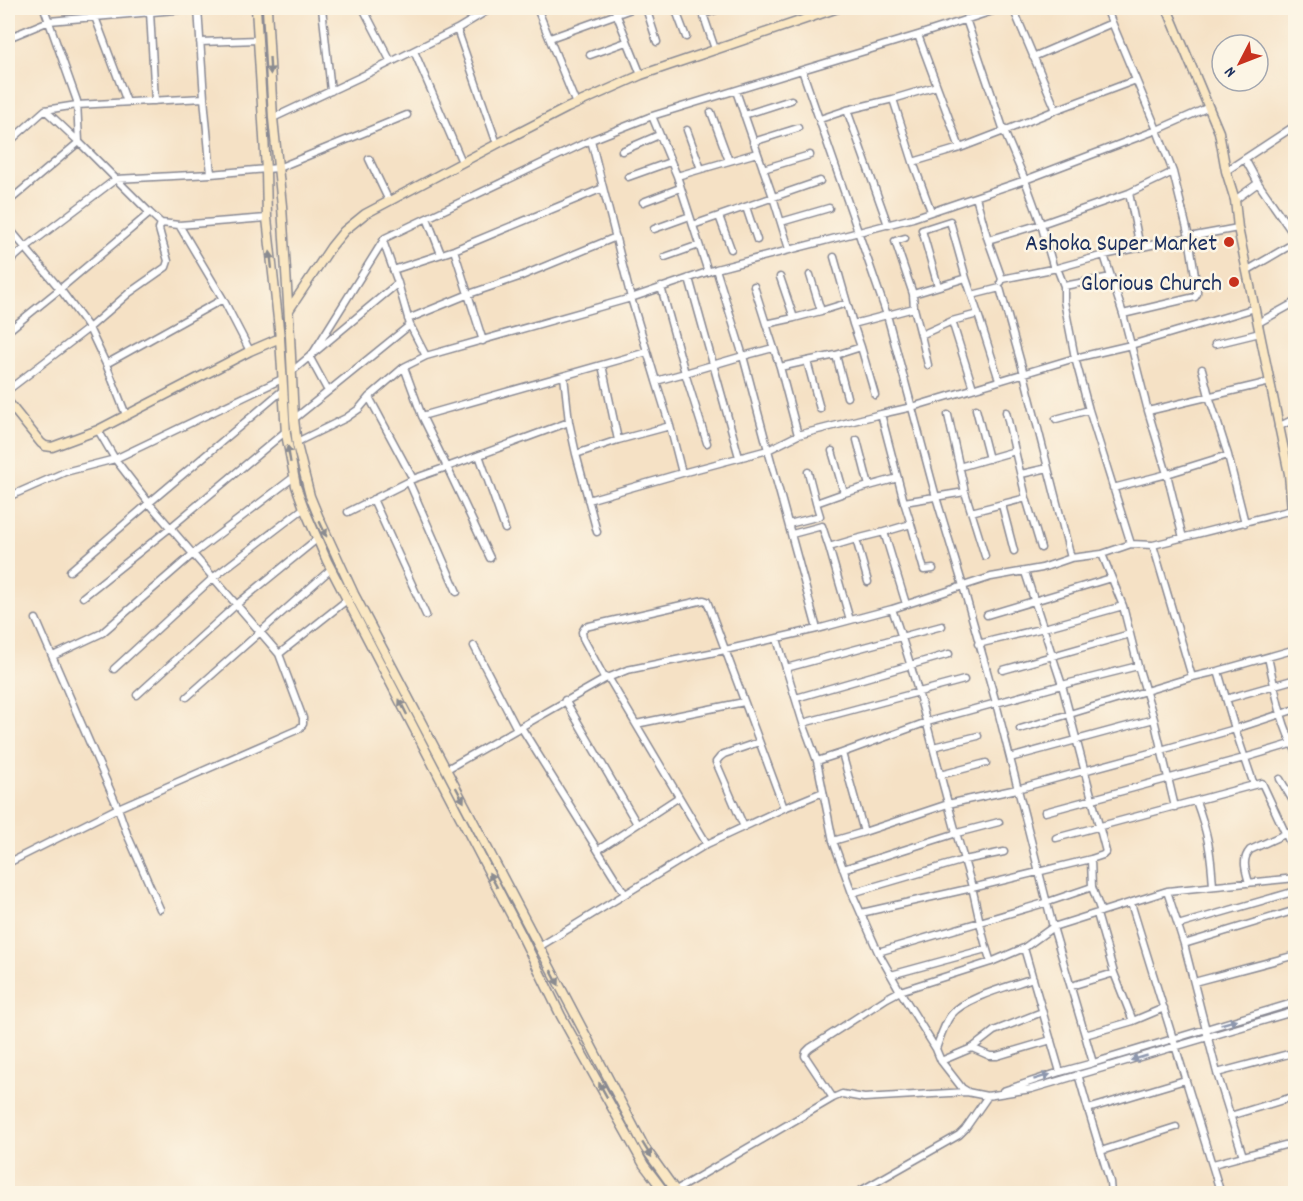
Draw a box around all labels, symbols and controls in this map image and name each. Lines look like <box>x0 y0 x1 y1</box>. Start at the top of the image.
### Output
north arrow <box>1210 33 1270 93</box>
one-way arrow <box>265 56 274 75</box>
text: N <box>1219 61 1242 82</box>
place label: Ashoka Super Market <box>1025 228 1217 262</box>
marker: Ashoka Super Market <box>1222 235 1236 249</box>
one-way arrow <box>266 250 276 269</box>
place label: Glorious Church <box>1081 268 1222 302</box>
marker: Glorious Church <box>1227 275 1241 289</box>
one-way arrow <box>284 444 293 463</box>
one-way arrow <box>319 520 328 537</box>
one-way arrow <box>398 699 408 716</box>
one-way arrow <box>456 787 465 804</box>
one-way arrow <box>488 872 498 889</box>
one-way arrow <box>550 969 560 986</box>
one-way arrow <box>1220 1017 1238 1026</box>
one-way arrow <box>1130 1054 1148 1063</box>
one-way arrow <box>1033 1072 1051 1081</box>
one-way arrow <box>598 1082 608 1099</box>
one-way arrow <box>641 1142 652 1158</box>

